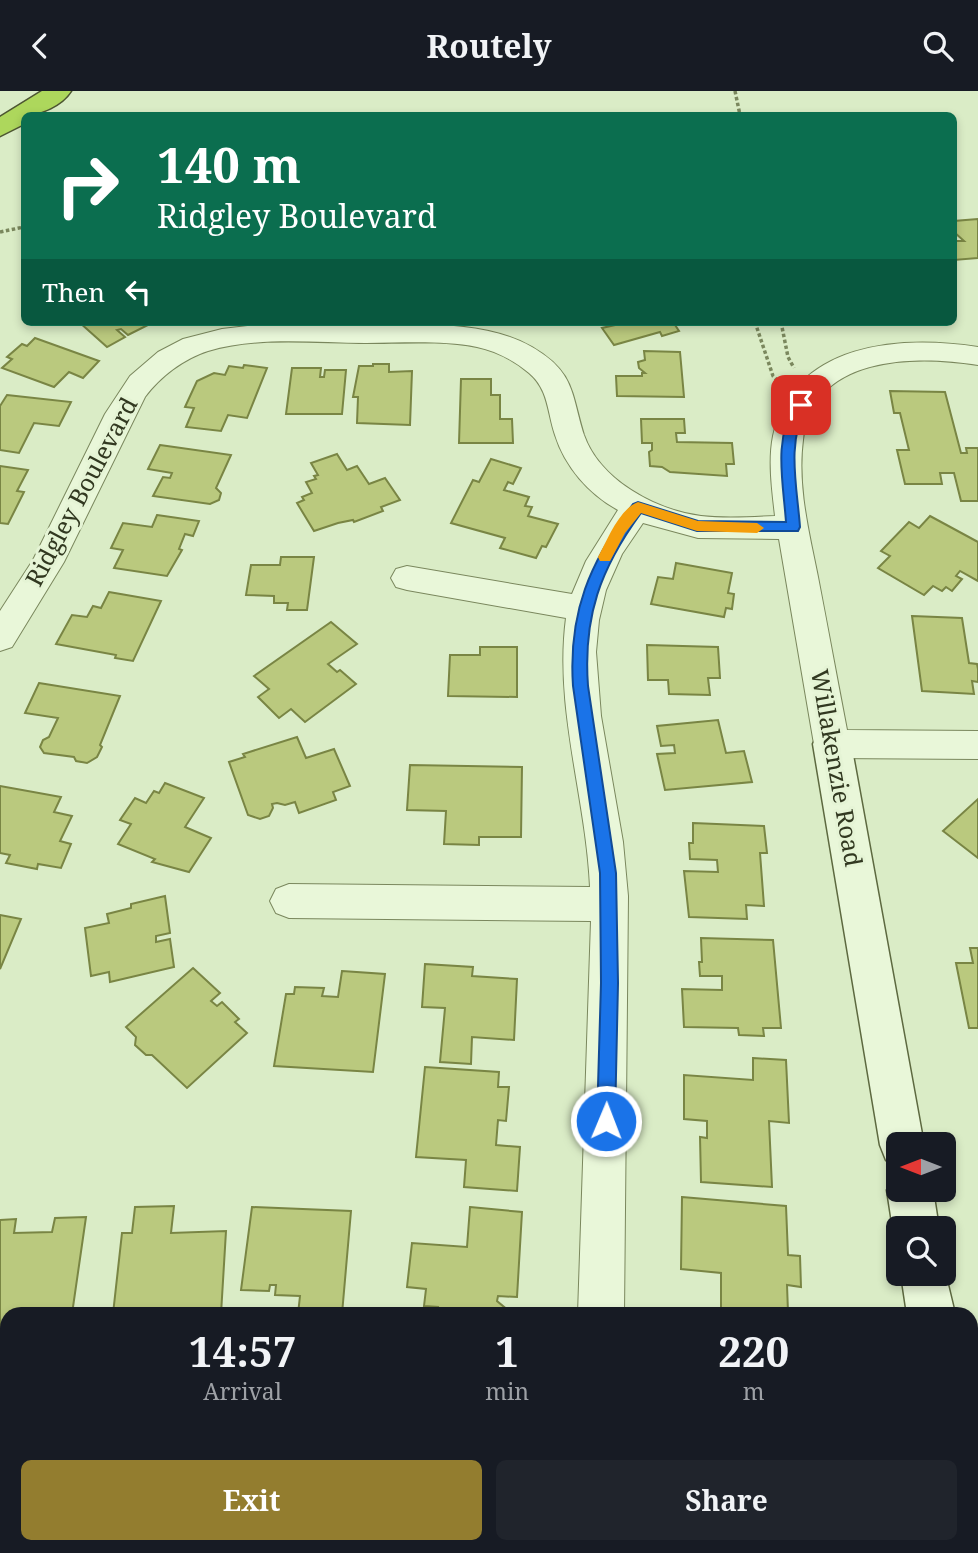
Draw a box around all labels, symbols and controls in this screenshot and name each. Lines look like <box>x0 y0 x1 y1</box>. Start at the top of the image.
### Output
text: Routely <box>427 24 551 67</box>
icon: back <box>21 27 59 65</box>
icon: search <box>919 27 957 65</box>
text: 140 m <box>157 131 301 197</box>
icon: right <box>42 140 133 231</box>
text: Ridgley Boulevard <box>157 194 437 237</box>
icon: left <box>119 273 157 311</box>
text: Then <box>42 274 105 310</box>
pin <box>771 375 831 435</box>
icon: arrive <box>782 386 820 424</box>
street label: Ridgley Boulevard <box>17 391 145 592</box>
street label: Willakenzie Road <box>804 666 871 869</box>
position arrow <box>569 1084 643 1158</box>
north arrow <box>886 1132 956 1202</box>
map controls <box>886 1132 956 1286</box>
button: search <box>886 1216 956 1286</box>
text: 14:57 <box>189 1322 296 1379</box>
text: 1 <box>495 1322 519 1379</box>
text: 220 <box>718 1322 789 1379</box>
text: Arrival <box>203 1375 282 1407</box>
text: min <box>485 1375 529 1407</box>
text: m <box>743 1375 764 1407</box>
button: Exit <box>21 1460 482 1540</box>
button: Share <box>496 1460 957 1540</box>

